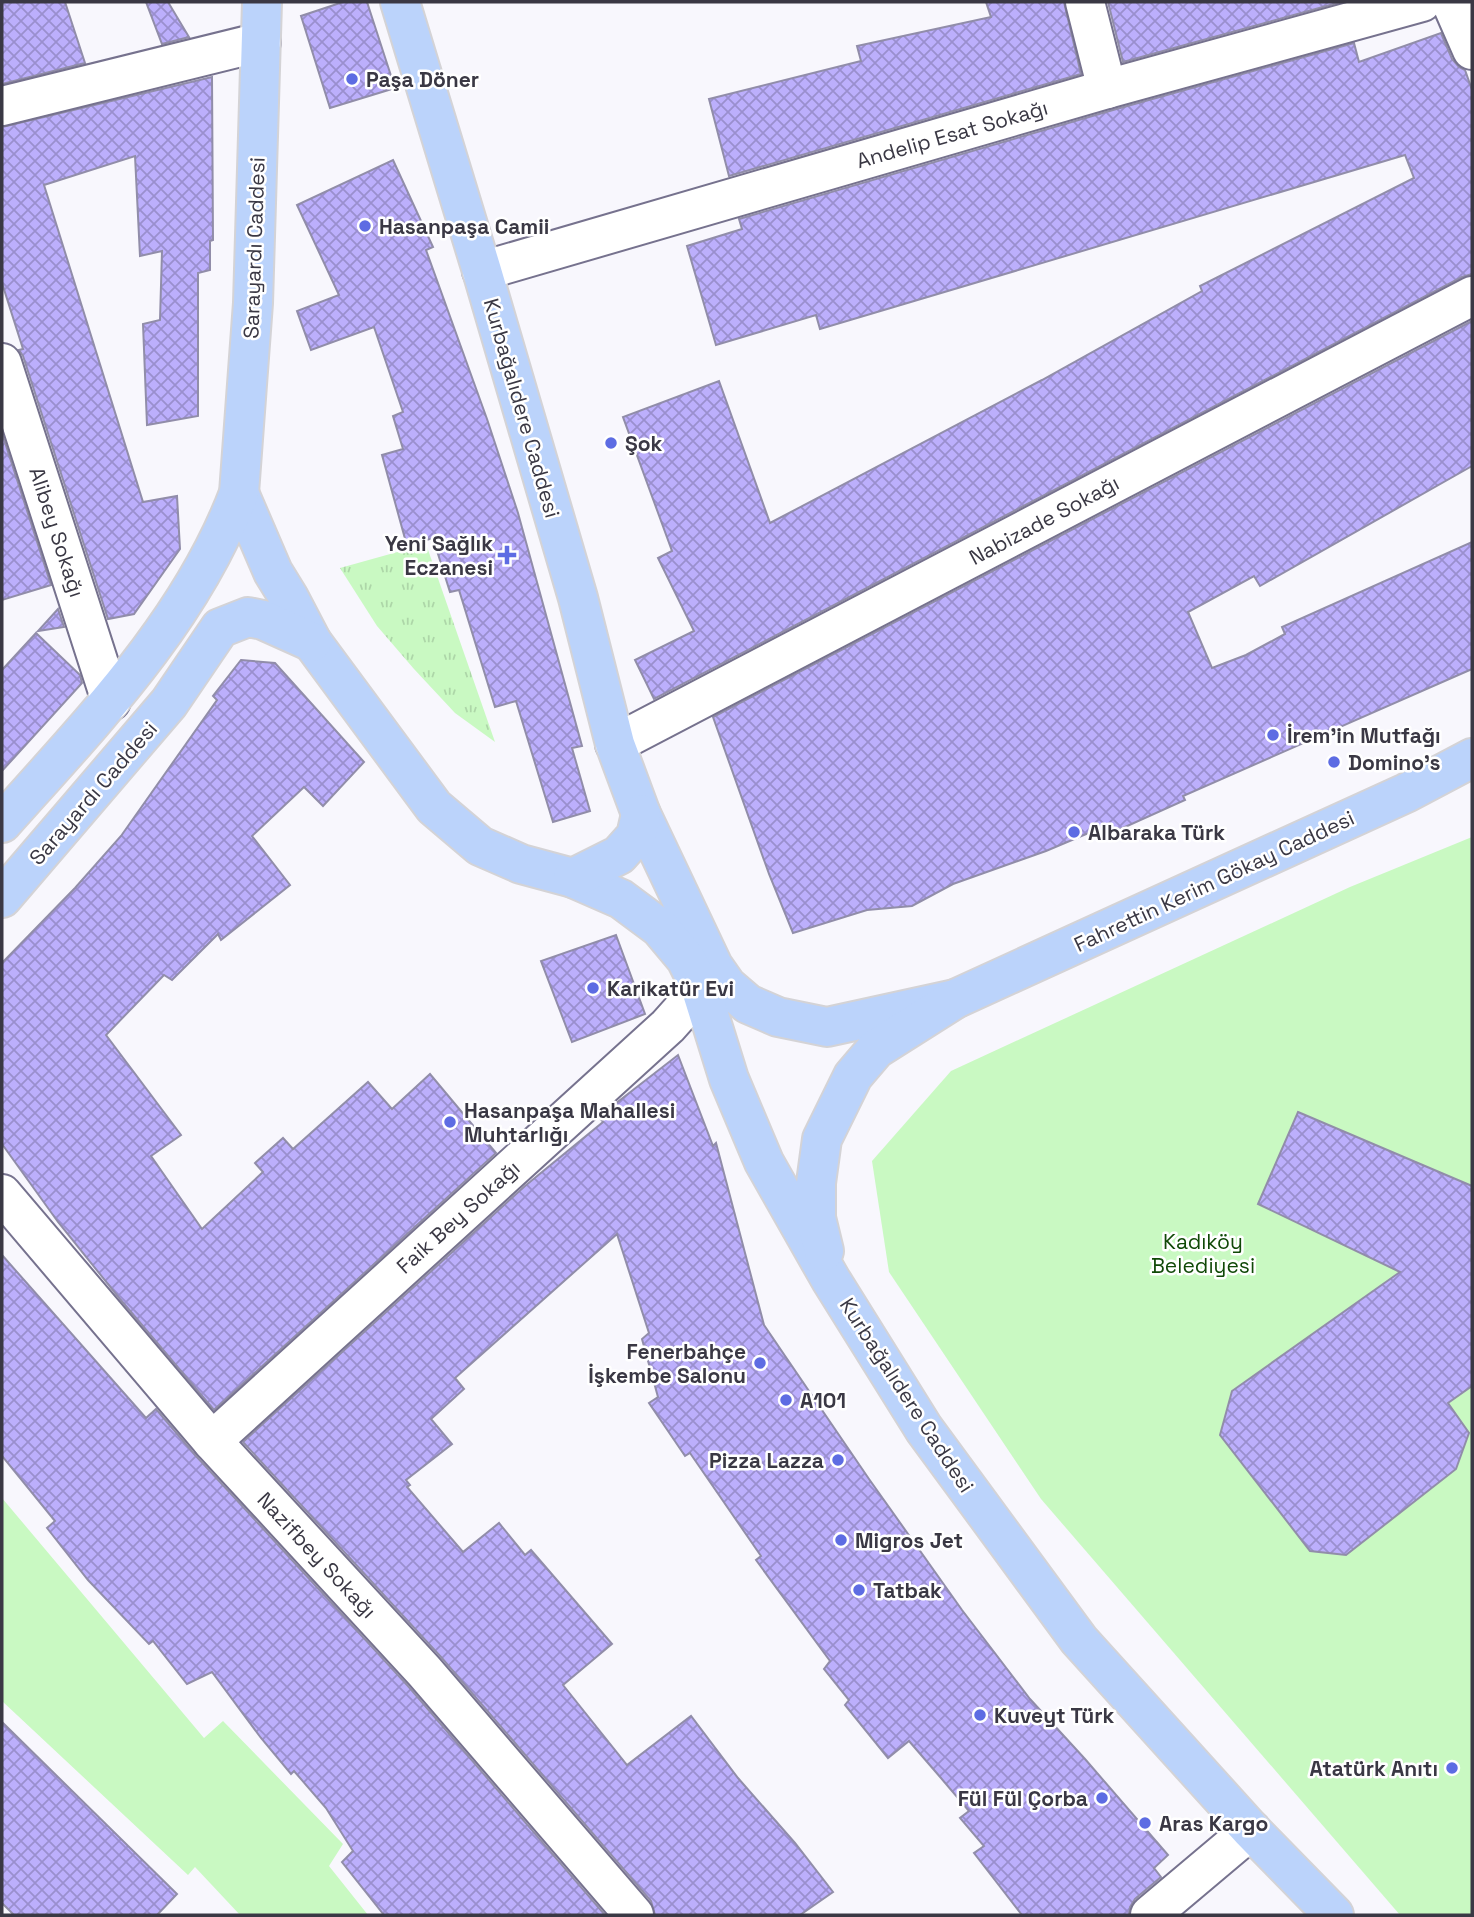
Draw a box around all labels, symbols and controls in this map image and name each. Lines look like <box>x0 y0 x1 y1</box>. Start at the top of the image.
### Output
place label: Paşa Döner <box>366 66 479 93</box>
marker: Paşa Döner <box>344 71 360 87</box>
street label: Andelip Esat Sokağı <box>853 94 1051 174</box>
street label: Sarayardı Caddesi <box>237 157 271 339</box>
place label: Hasanpaşa Camii <box>379 213 549 240</box>
marker: Hasanpaşa Camii <box>357 218 373 234</box>
street label: Kurbağalıdere Caddesi <box>478 295 566 521</box>
place label: Şok <box>625 430 663 457</box>
marker: Şok <box>603 435 619 451</box>
street label: Alibey Sokağı <box>23 464 91 600</box>
street label: Nabizade Sokağı <box>964 469 1124 571</box>
place label: Yeni Sağlık Eczanesi <box>385 530 493 581</box>
marker: Yeni Sağlık Eczanesi <box>499 547 515 563</box>
street label: Sarayardı Caddesi <box>23 716 163 870</box>
place label: İrem'in Mutfağı <box>1287 722 1441 749</box>
marker: İrem'in Mutfağı <box>1265 727 1281 743</box>
place label: Domino's <box>1348 749 1441 776</box>
marker: Domino's <box>1326 754 1342 770</box>
street label: Fahrettin Kerim Gökay Caddesi <box>1070 804 1358 958</box>
place label: Albaraka Türk <box>1088 819 1225 846</box>
marker: Albaraka Türk <box>1066 824 1082 840</box>
place label: Karikatür Evi <box>607 975 734 1002</box>
marker: Karikatür Evi <box>585 980 601 996</box>
place label: Hasanpaşa Mahallesi Muhtarlığı <box>464 1097 675 1148</box>
marker: Hasanpaşa Mahallesi Muhtarlığı <box>442 1114 458 1130</box>
street label: Faik Bey Sokağı <box>391 1154 525 1280</box>
park label: Kadıköy Belediyesi <box>1151 1228 1255 1279</box>
street label: Kurbağalıdere Caddesi <box>834 1293 980 1497</box>
place label: Fenerbahçe İşkembe Salonu <box>588 1338 746 1389</box>
marker: Fenerbahçe İşkembe Salonu <box>752 1355 768 1371</box>
place label: A101 <box>800 1387 846 1414</box>
marker: A101 <box>778 1392 794 1408</box>
place label: Pizza Lazza <box>709 1447 824 1474</box>
marker: Pizza Lazza <box>830 1452 846 1468</box>
street label: Nazifbey Sokağı <box>252 1486 382 1624</box>
place label: Migros Jet <box>855 1527 963 1554</box>
marker: Migros Jet <box>833 1532 849 1548</box>
place label: Tatbak <box>873 1577 942 1604</box>
marker: Tatbak <box>851 1582 867 1598</box>
place label: Kuveyt Türk <box>994 1702 1114 1729</box>
marker: Kuveyt Türk <box>972 1707 988 1723</box>
place label: Atatürk Anıtı <box>1310 1755 1438 1782</box>
marker: Atatürk Anıtı <box>1444 1760 1460 1776</box>
place label: Fül Fül Çorba <box>958 1785 1088 1812</box>
marker: Fül Fül Çorba <box>1094 1790 1110 1806</box>
place label: Aras Kargo <box>1159 1810 1268 1837</box>
marker: Aras Kargo <box>1137 1815 1153 1831</box>

